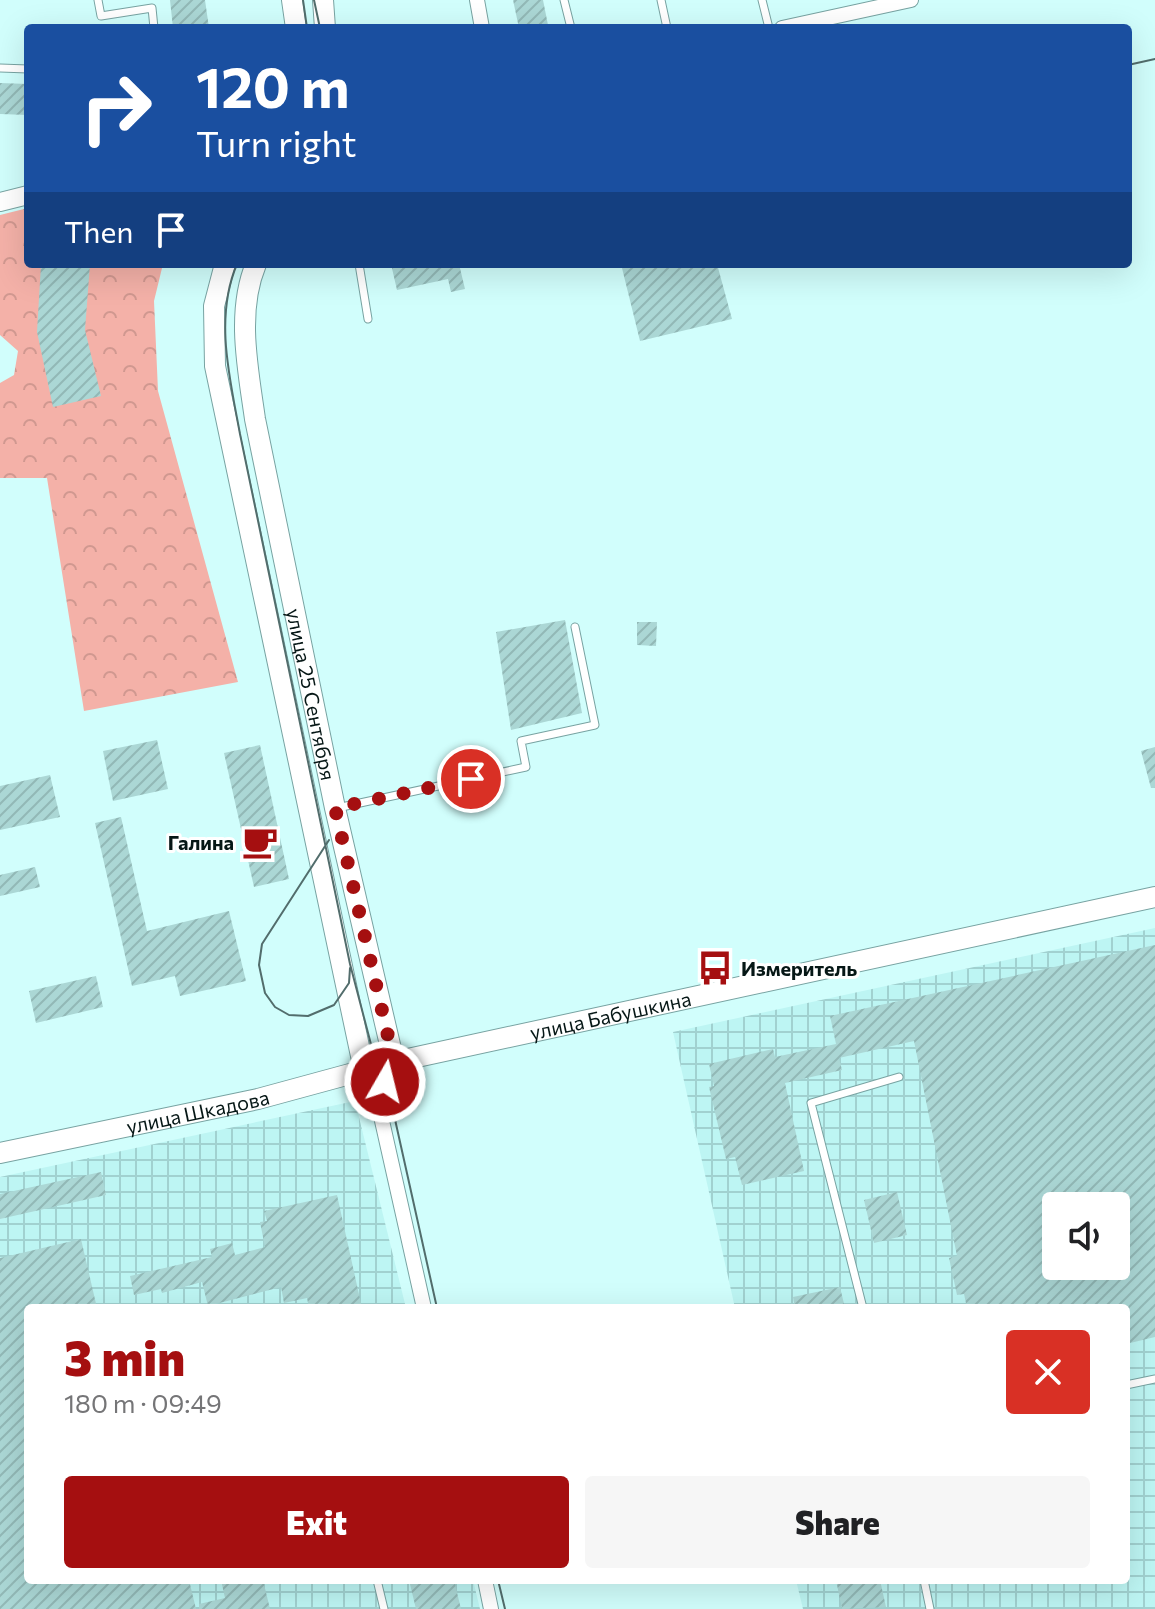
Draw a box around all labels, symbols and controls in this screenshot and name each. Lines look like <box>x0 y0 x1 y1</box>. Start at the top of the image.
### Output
text: 120 m <box>196 51 350 120</box>
icon: right <box>64 56 168 160</box>
text: Turn right <box>196 120 357 164</box>
icon: arrive <box>149 208 193 252</box>
text: Then <box>64 212 133 249</box>
street label: улица 25 Сентября <box>282 606 341 782</box>
pin <box>437 745 505 813</box>
icon: arrive <box>449 757 493 801</box>
cafe icon: Галина <box>241 823 279 861</box>
place label: Галина <box>168 830 234 854</box>
bus stop icon: Измеритель <box>696 949 734 987</box>
place label: Измеритель <box>741 956 857 980</box>
street label: улица Бабушкина <box>528 986 693 1044</box>
position arrow <box>343 1040 427 1124</box>
street label: улица Шкадова <box>124 1085 272 1138</box>
map controls <box>1042 1192 1130 1280</box>
button: sound <box>1042 1192 1130 1280</box>
text: 3 min <box>64 1327 185 1386</box>
button: close <box>1006 1330 1090 1414</box>
text: 180 m · 09:49 <box>64 1387 222 1418</box>
button: Exit <box>64 1476 569 1568</box>
button: Share <box>585 1476 1090 1568</box>

